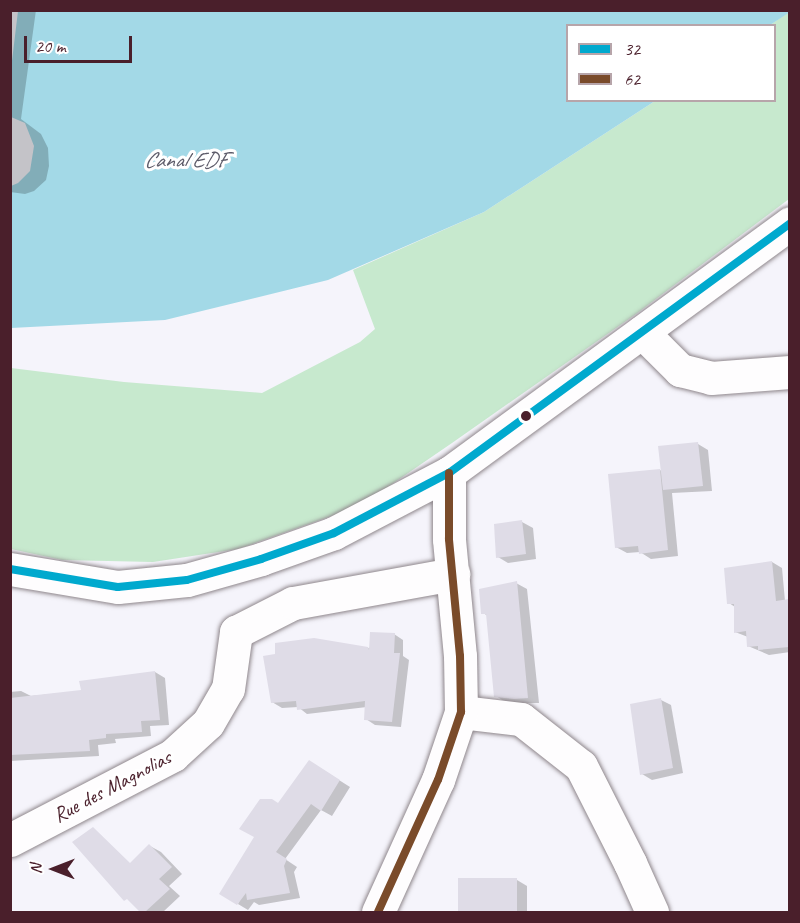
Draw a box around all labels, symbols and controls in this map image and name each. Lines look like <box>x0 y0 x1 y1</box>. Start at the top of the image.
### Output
scale bar <box>27 24 135 62</box>
legend <box>566 24 776 102</box>
text: 20 m <box>35 35 66 57</box>
text: 32 <box>624 38 640 60</box>
text: 62 <box>624 68 640 90</box>
water label: Canal EDF <box>144 148 226 174</box>
unlabelled marker <box>520 410 532 422</box>
street label: Rue des Magnolias <box>49 744 175 828</box>
north arrow <box>24 839 84 899</box>
text: N <box>26 864 46 874</box>

